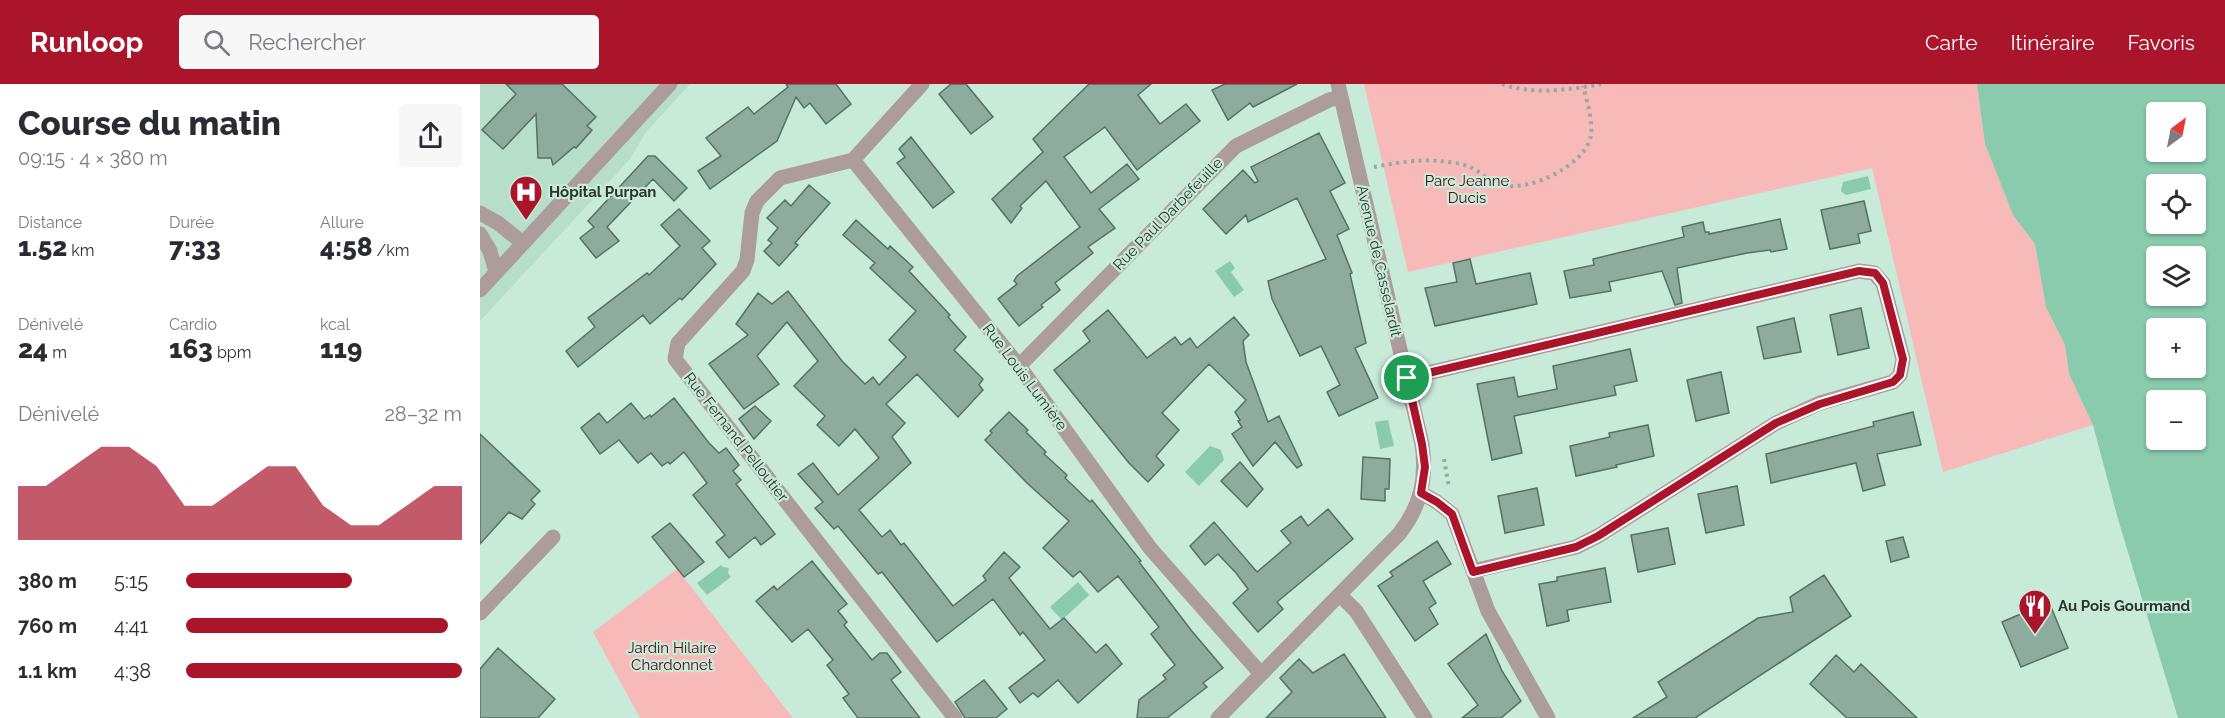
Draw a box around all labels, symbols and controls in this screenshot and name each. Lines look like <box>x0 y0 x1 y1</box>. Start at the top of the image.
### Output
search box <box>179 15 599 69</box>
text: Runloop <box>30 26 143 59</box>
icon: search <box>200 26 233 59</box>
text: Rechercher <box>248 29 366 55</box>
text: Carte <box>1925 30 1977 55</box>
text: Itinéraire <box>2010 30 2094 55</box>
text: Favoris <box>2127 30 2195 55</box>
north arrow <box>2146 102 2206 162</box>
map controls <box>2146 102 2206 450</box>
text: Course du matin <box>18 104 281 143</box>
button: share <box>399 104 462 167</box>
text: 09:15 · 4 × 380 m <box>18 146 168 170</box>
street label: Rue Paul Darbefeuille <box>1110 154 1227 274</box>
park label: Parc Jeanne Ducis <box>1425 172 1509 207</box>
hospital icon: Hôpital Purpan <box>508 174 544 221</box>
button: locate <box>2146 174 2206 234</box>
place label: Hôpital Purpan <box>549 183 656 201</box>
street label: Avenue de Casselardit <box>1353 183 1405 339</box>
text: Distance <box>18 213 82 232</box>
text: Durée <box>169 213 214 232</box>
text: Allure <box>320 213 364 232</box>
text: 1.52 <box>18 232 67 262</box>
text: 7:33 <box>169 232 221 262</box>
text: 4:58 <box>320 232 372 262</box>
text: km <box>67 241 95 260</box>
text: /km <box>372 241 409 260</box>
button: layers <box>2146 246 2206 306</box>
text: Dénivelé <box>18 315 83 334</box>
text: Cardio <box>169 315 217 334</box>
text: kcal <box>320 315 350 334</box>
button: + <box>2146 318 2206 378</box>
street label: Rue Louis Lumière <box>979 320 1071 434</box>
text: 24 <box>18 334 48 364</box>
text: 163 <box>169 334 213 364</box>
text: 119 <box>320 334 362 364</box>
text: m <box>48 343 67 362</box>
text: bpm <box>213 343 251 362</box>
pin <box>1381 352 1432 403</box>
icon: arrive <box>1390 361 1423 394</box>
street label: Rue Fernand Pelloutier <box>680 369 792 506</box>
button: − <box>2146 390 2206 450</box>
text: Dénivelé <box>18 402 99 426</box>
text: 28–32 m <box>384 402 462 426</box>
text: 380 m <box>18 569 77 593</box>
text: 5:15 <box>114 569 148 593</box>
restaurant icon: Au Pois Gourmand <box>2017 588 2053 635</box>
place label: Au Pois Gourmand <box>2058 597 2191 615</box>
text: 760 m <box>18 614 77 638</box>
text: 4:41 <box>114 614 148 638</box>
park label: Jardin Hilaire Chardonnet <box>627 639 717 674</box>
text: 1.1 km <box>18 659 77 683</box>
text: 4:38 <box>114 659 151 683</box>

